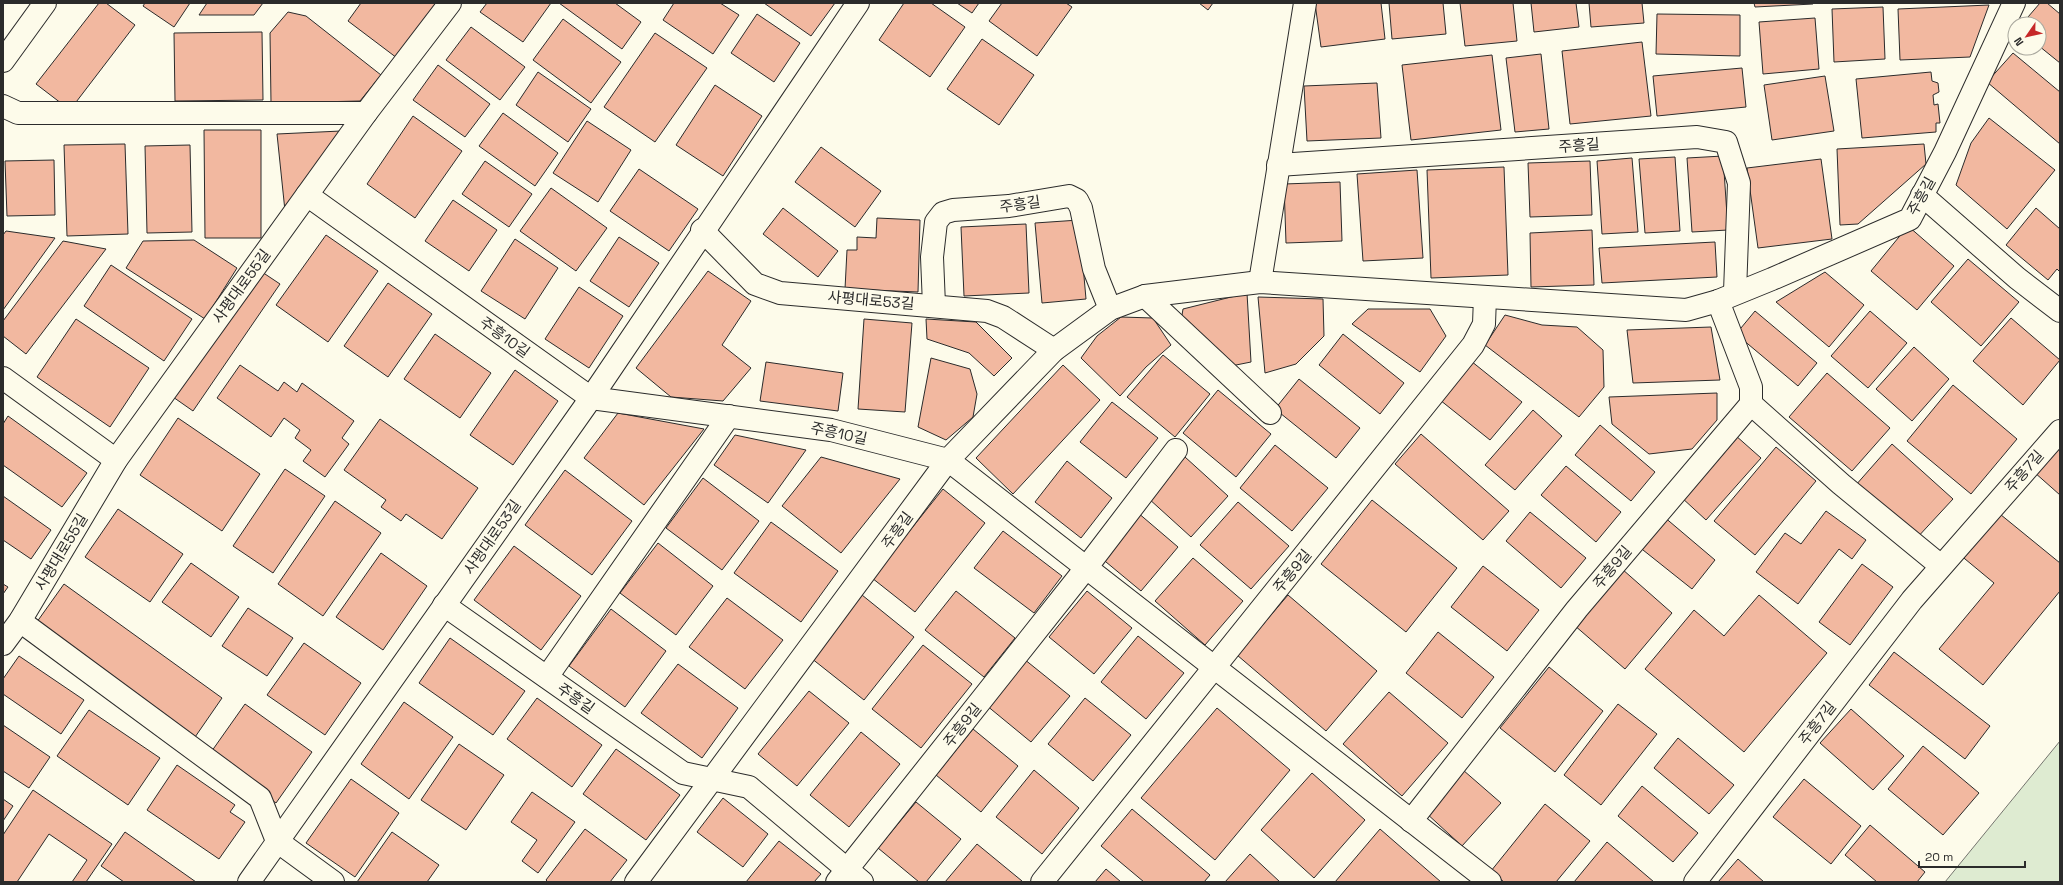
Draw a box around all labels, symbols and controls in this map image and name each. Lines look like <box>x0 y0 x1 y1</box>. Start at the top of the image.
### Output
north arrow <box>2007 16 2047 56</box>
text: N <box>2011 35 2027 49</box>
street label: 주흥길 <box>1558 134 1600 156</box>
street label: 주흥길 <box>1903 173 1939 219</box>
street label: 주흥길 <box>998 192 1042 216</box>
street label: 사평대로55길 <box>208 245 274 327</box>
street label: 사평대로53길 <box>827 287 915 313</box>
street label: 주흥10길 <box>476 312 534 362</box>
street label: 주흥10길 <box>809 418 869 448</box>
street label: 주흥7길 <box>2000 446 2048 496</box>
street label: 사평대로53길 <box>459 496 525 578</box>
street label: 주흥길 <box>877 508 917 552</box>
street label: 사평대로55길 <box>30 510 92 594</box>
street label: 주흥9길 <box>1588 542 1636 592</box>
street label: 주흥9길 <box>1269 545 1315 597</box>
street label: 주흥길 <box>554 678 598 718</box>
street label: 주흥7길 <box>1794 698 1840 748</box>
street label: 주흥9길 <box>939 699 985 751</box>
scale bar <box>1919 843 2025 869</box>
text: 20 m <box>1925 849 1953 865</box>

